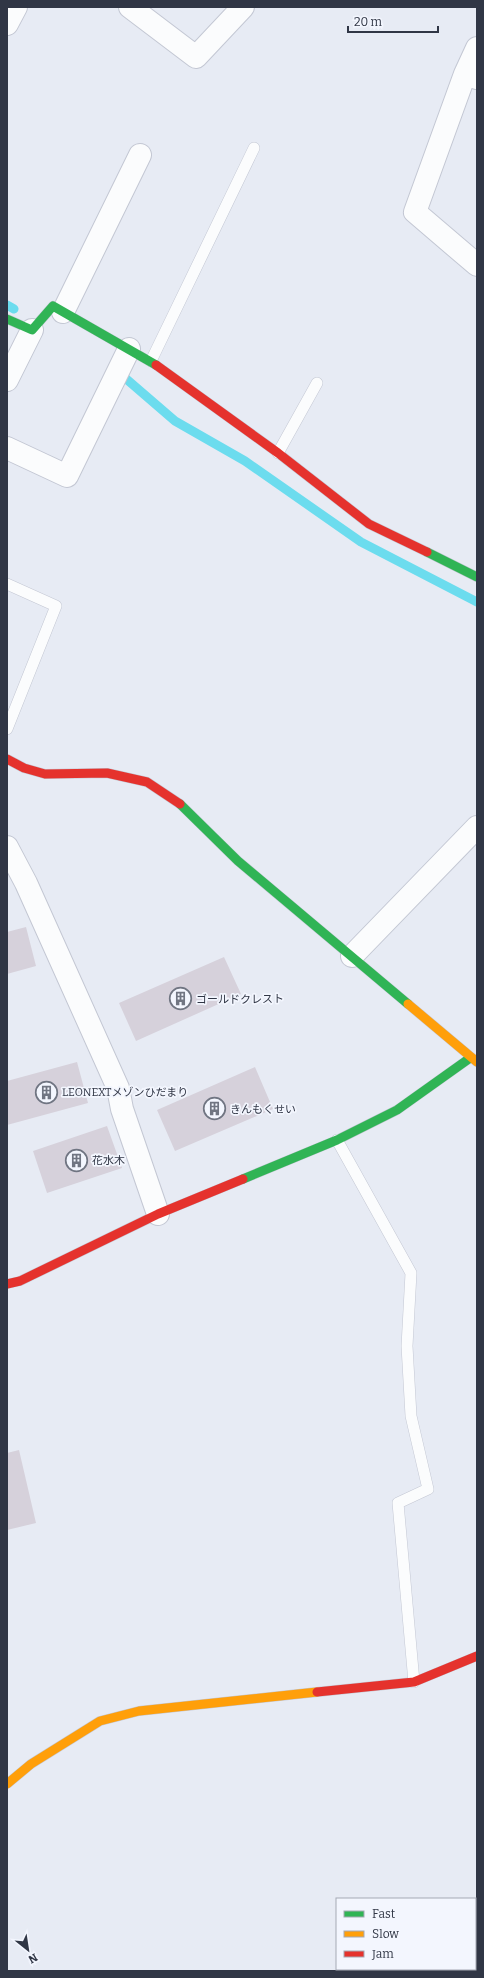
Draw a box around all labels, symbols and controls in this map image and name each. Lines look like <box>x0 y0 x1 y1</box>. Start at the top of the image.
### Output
scale bar <box>348 8 438 34</box>
text: 20 m <box>354 15 383 29</box>
building icon: ゴールドクレスト <box>167 986 193 1012</box>
place label: ゴールドクレスト <box>196 993 284 1006</box>
building icon: LEONEXTメゾンひだまり <box>33 1079 59 1105</box>
place label: LEONEXTメゾンひだまり <box>62 1086 188 1099</box>
building icon: きんもくせい <box>202 1096 228 1122</box>
place label: きんもくせい <box>230 1103 296 1116</box>
building icon: 花水木 <box>64 1147 90 1173</box>
place label: 花水木 <box>92 1154 125 1167</box>
legend <box>336 1898 476 1970</box>
text: Fast <box>372 1907 396 1921</box>
text: Slow <box>372 1927 399 1941</box>
north arrow <box>8 1930 48 1970</box>
text: Jam <box>371 1947 394 1961</box>
text: N <box>25 1950 40 1966</box>

